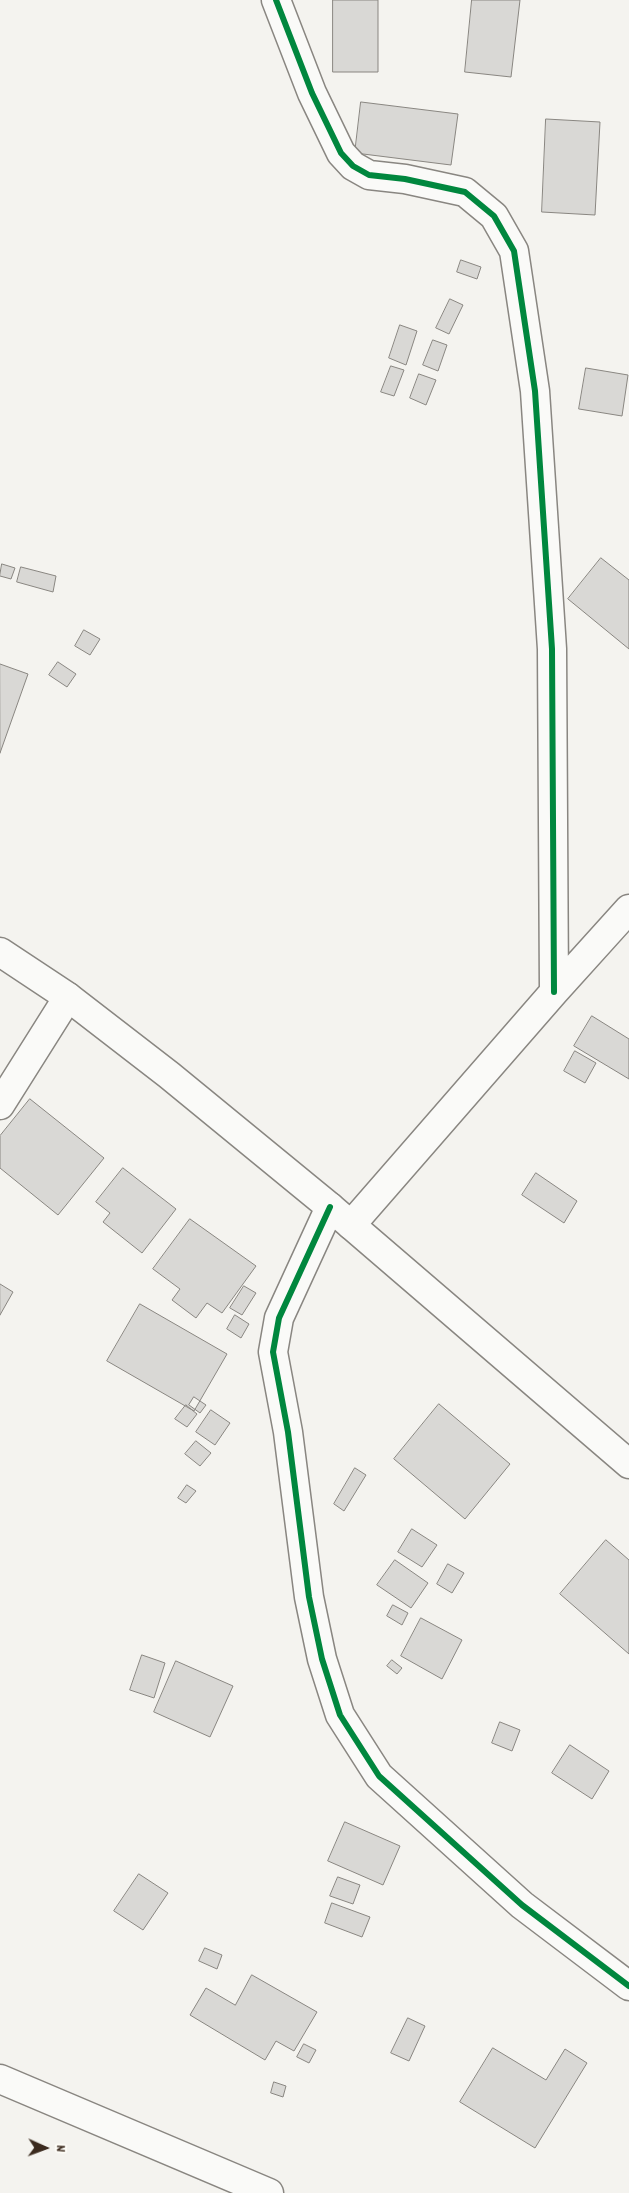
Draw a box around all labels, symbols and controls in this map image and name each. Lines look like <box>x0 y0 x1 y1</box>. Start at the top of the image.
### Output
north arrow <box>20 2123 70 2173</box>
text: N <box>50 2145 70 2152</box>

